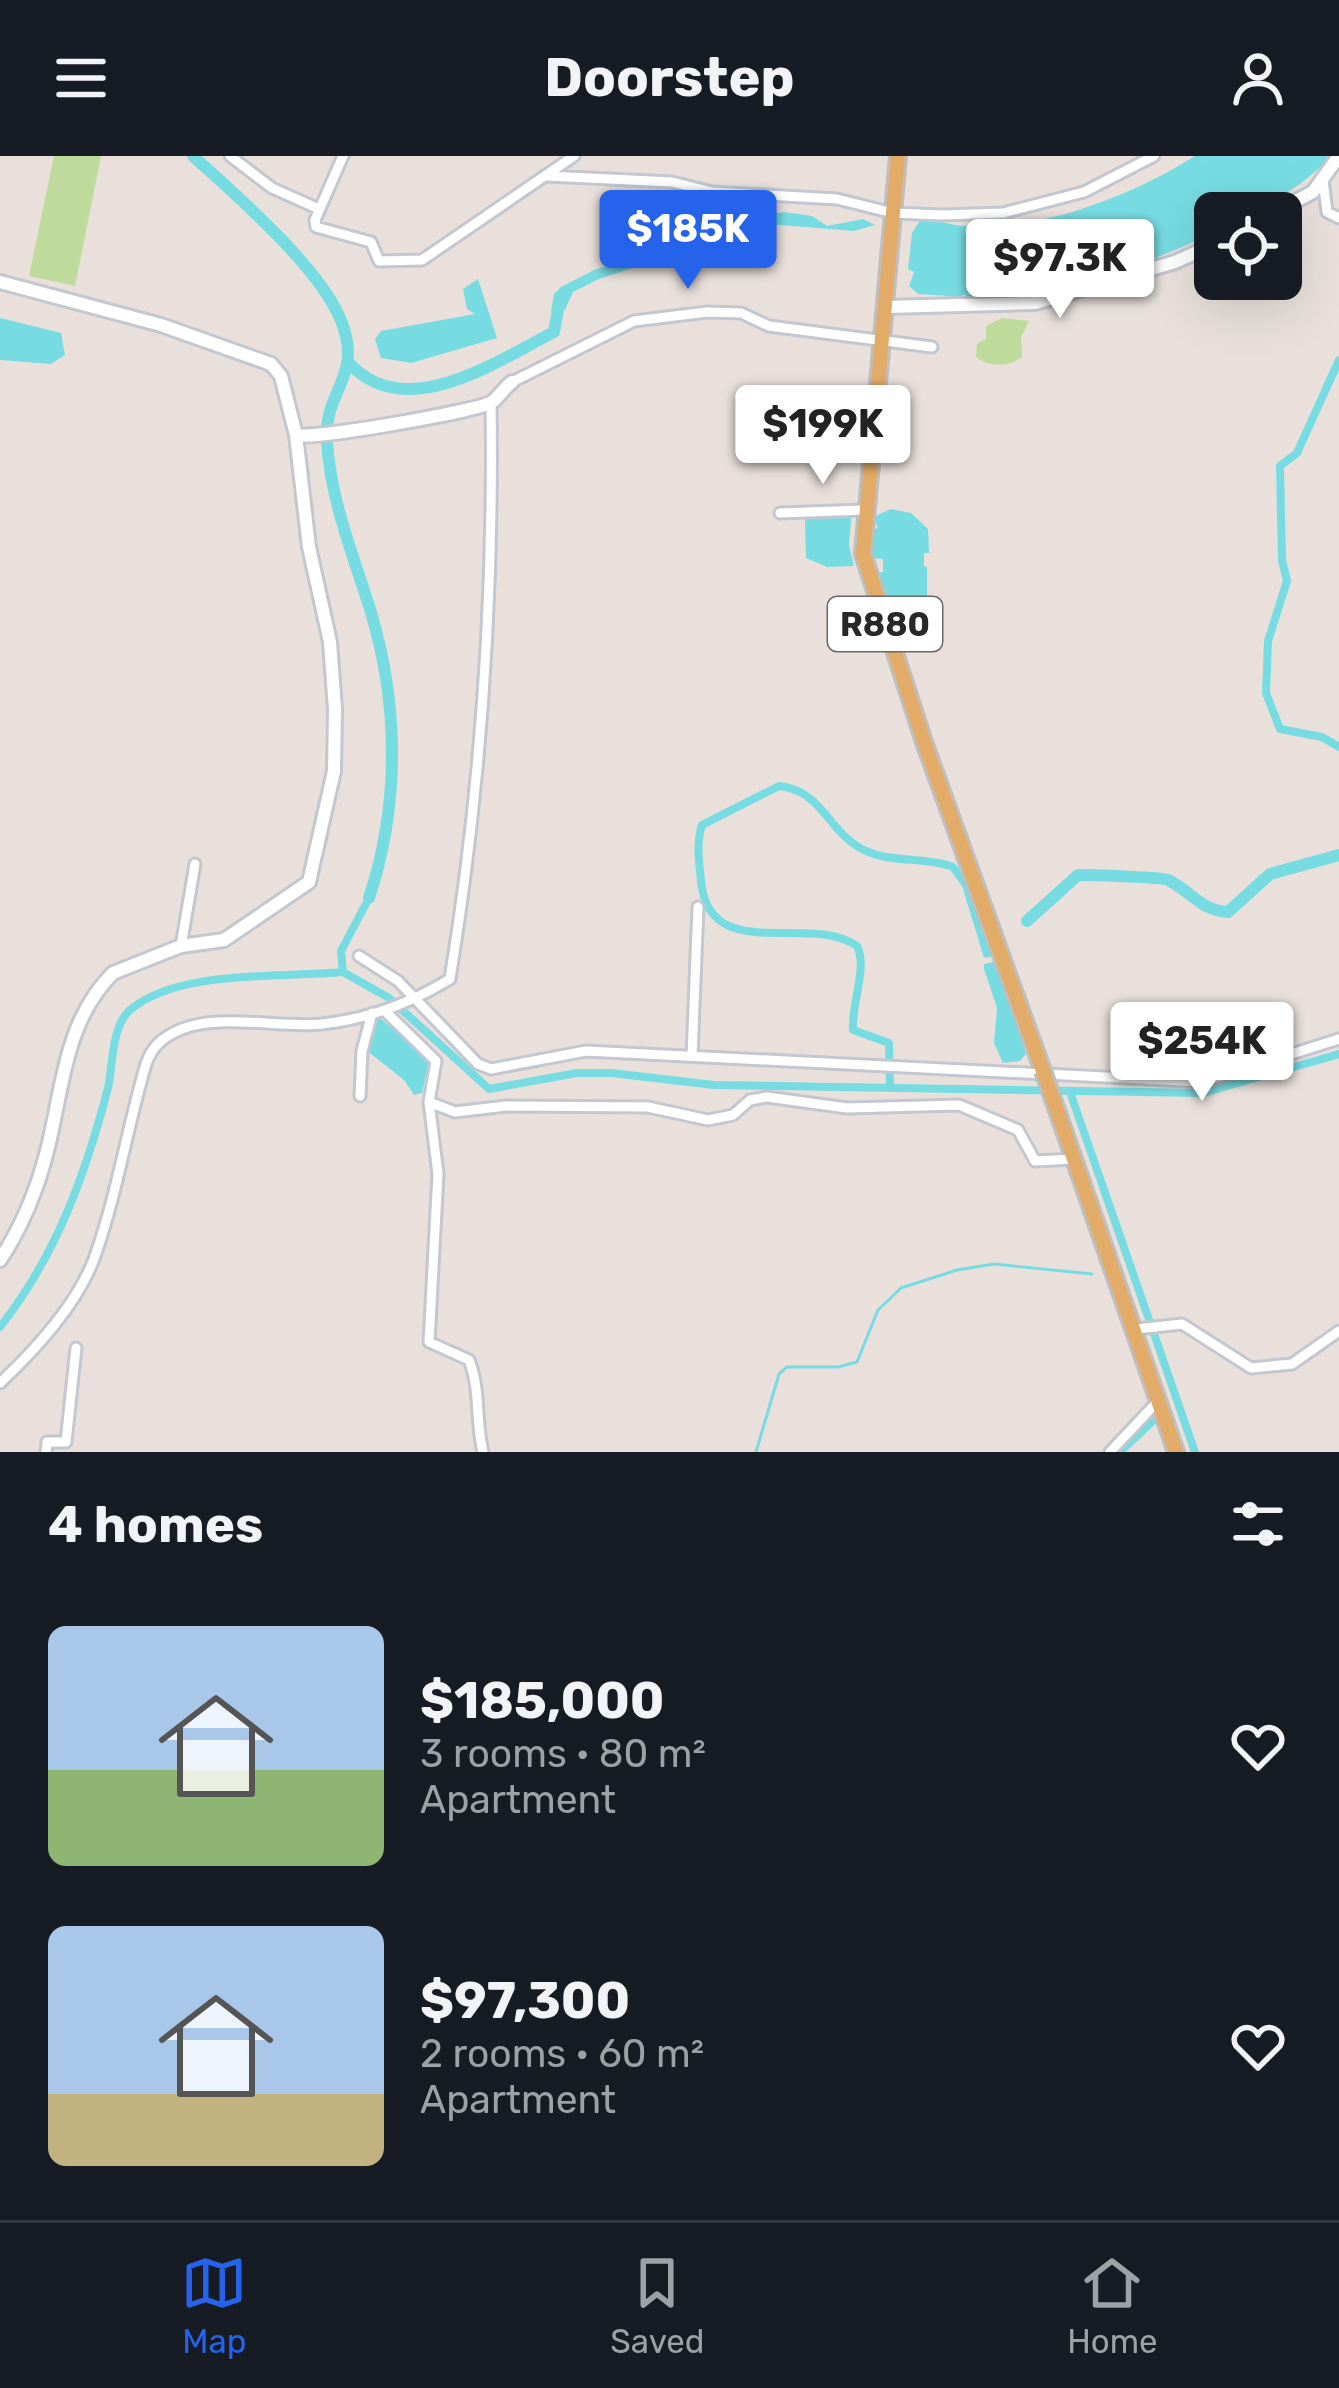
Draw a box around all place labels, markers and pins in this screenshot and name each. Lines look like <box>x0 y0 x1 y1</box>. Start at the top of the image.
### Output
pin: $185K <box>604 190 772 292</box>
pin: $97.3K <box>962 219 1158 321</box>
pin: $199K <box>739 385 907 487</box>
pin: $254K <box>1118 1002 1286 1104</box>

